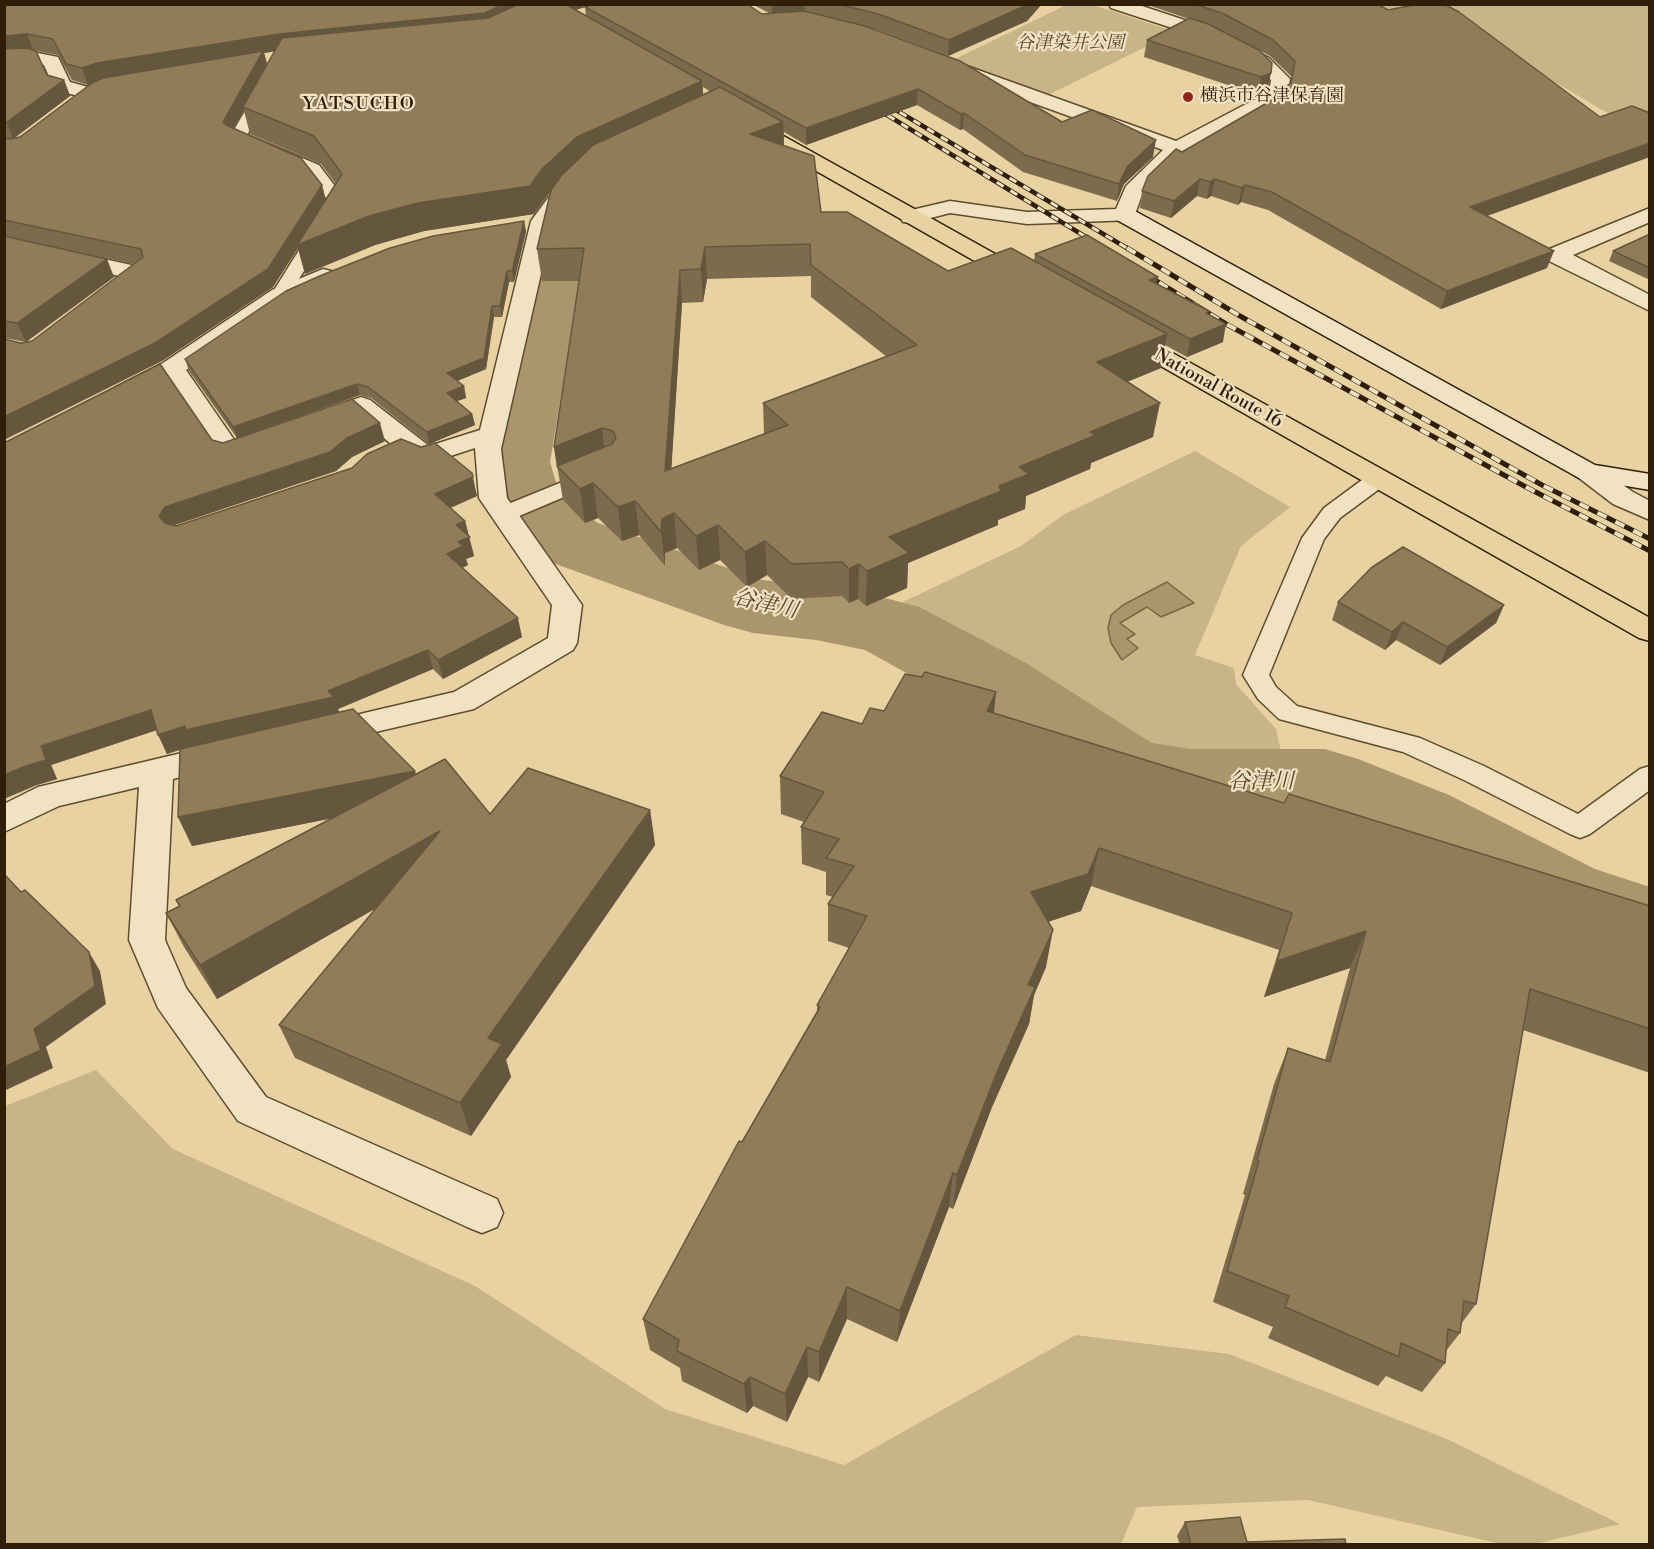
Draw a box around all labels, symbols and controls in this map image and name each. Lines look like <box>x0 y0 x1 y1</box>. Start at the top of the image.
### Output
park label: 谷津染井公園 <box>1016 33 1124 55</box>
place label: 横浜市谷津保育園 <box>1200 86 1344 108</box>
marker: 横浜市谷津保育園 <box>1181 90 1195 104</box>
district label: YATSUCHO <box>303 94 415 116</box>
street label: National Route 16 <box>1150 345 1286 433</box>
water label: 谷津川 <box>730 585 800 625</box>
water label: 谷津川 <box>1228 770 1294 796</box>

